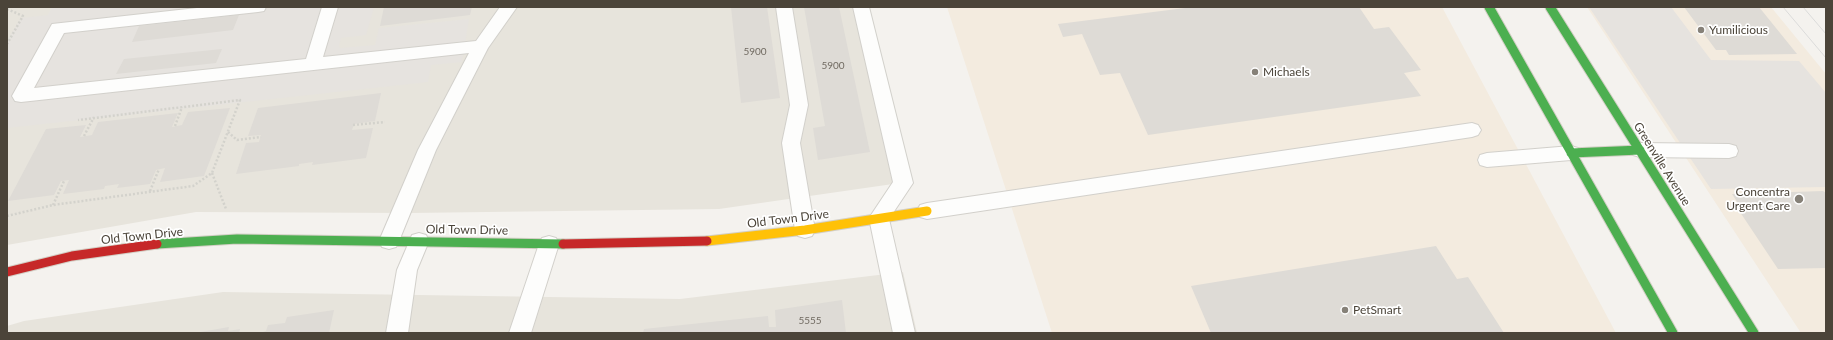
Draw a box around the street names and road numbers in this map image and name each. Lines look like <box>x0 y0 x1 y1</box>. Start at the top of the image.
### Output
street label: Greenville Avenue <box>1630 120 1694 208</box>
street label: Old Town Drive <box>746 207 830 231</box>
street label: Old Town Drive <box>426 222 508 238</box>
street label: Old Town Drive <box>100 225 184 247</box>

